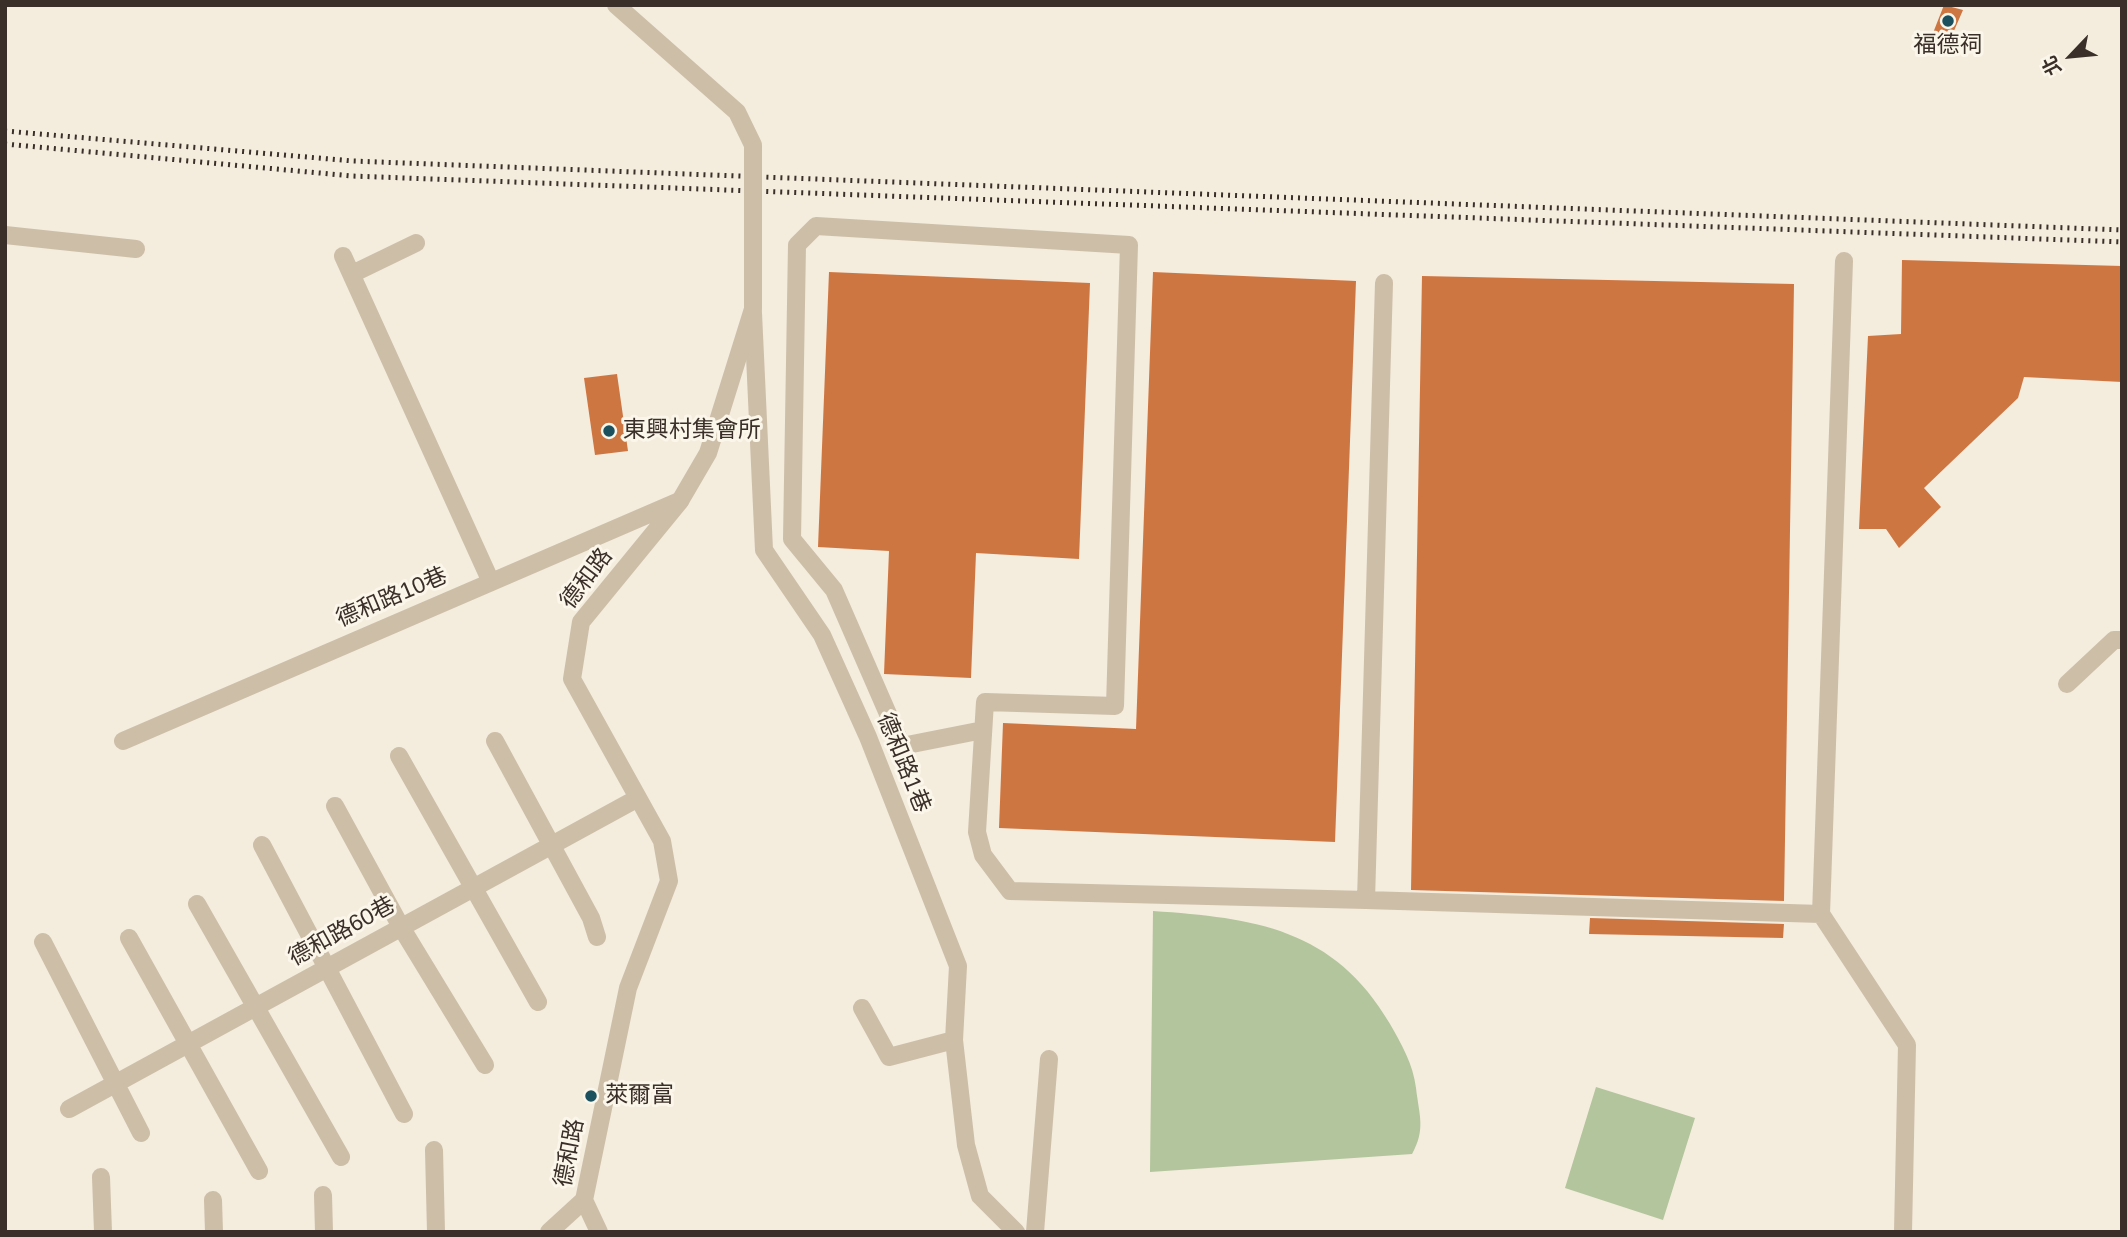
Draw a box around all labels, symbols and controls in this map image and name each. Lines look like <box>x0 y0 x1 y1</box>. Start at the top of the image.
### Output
marker: 福德祠 <box>1940 13 1956 29</box>
north arrow <box>2036 21 2106 91</box>
place label: 福德祠 <box>1914 32 1982 60</box>
text: 北 <box>2038 52 2065 79</box>
place label: 東興村集會所 <box>623 417 761 445</box>
marker: 東興村集會所 <box>601 423 617 439</box>
street label: 德和路 <box>555 543 619 615</box>
street label: 德和路10巷 <box>332 562 452 634</box>
street label: 德和路1巷 <box>871 709 935 817</box>
street label: 德和路60巷 <box>284 891 400 973</box>
place label: 萊爾富 <box>605 1082 674 1110</box>
marker: 萊爾富 <box>583 1088 599 1104</box>
street label: 德和路 <box>550 1117 590 1189</box>

